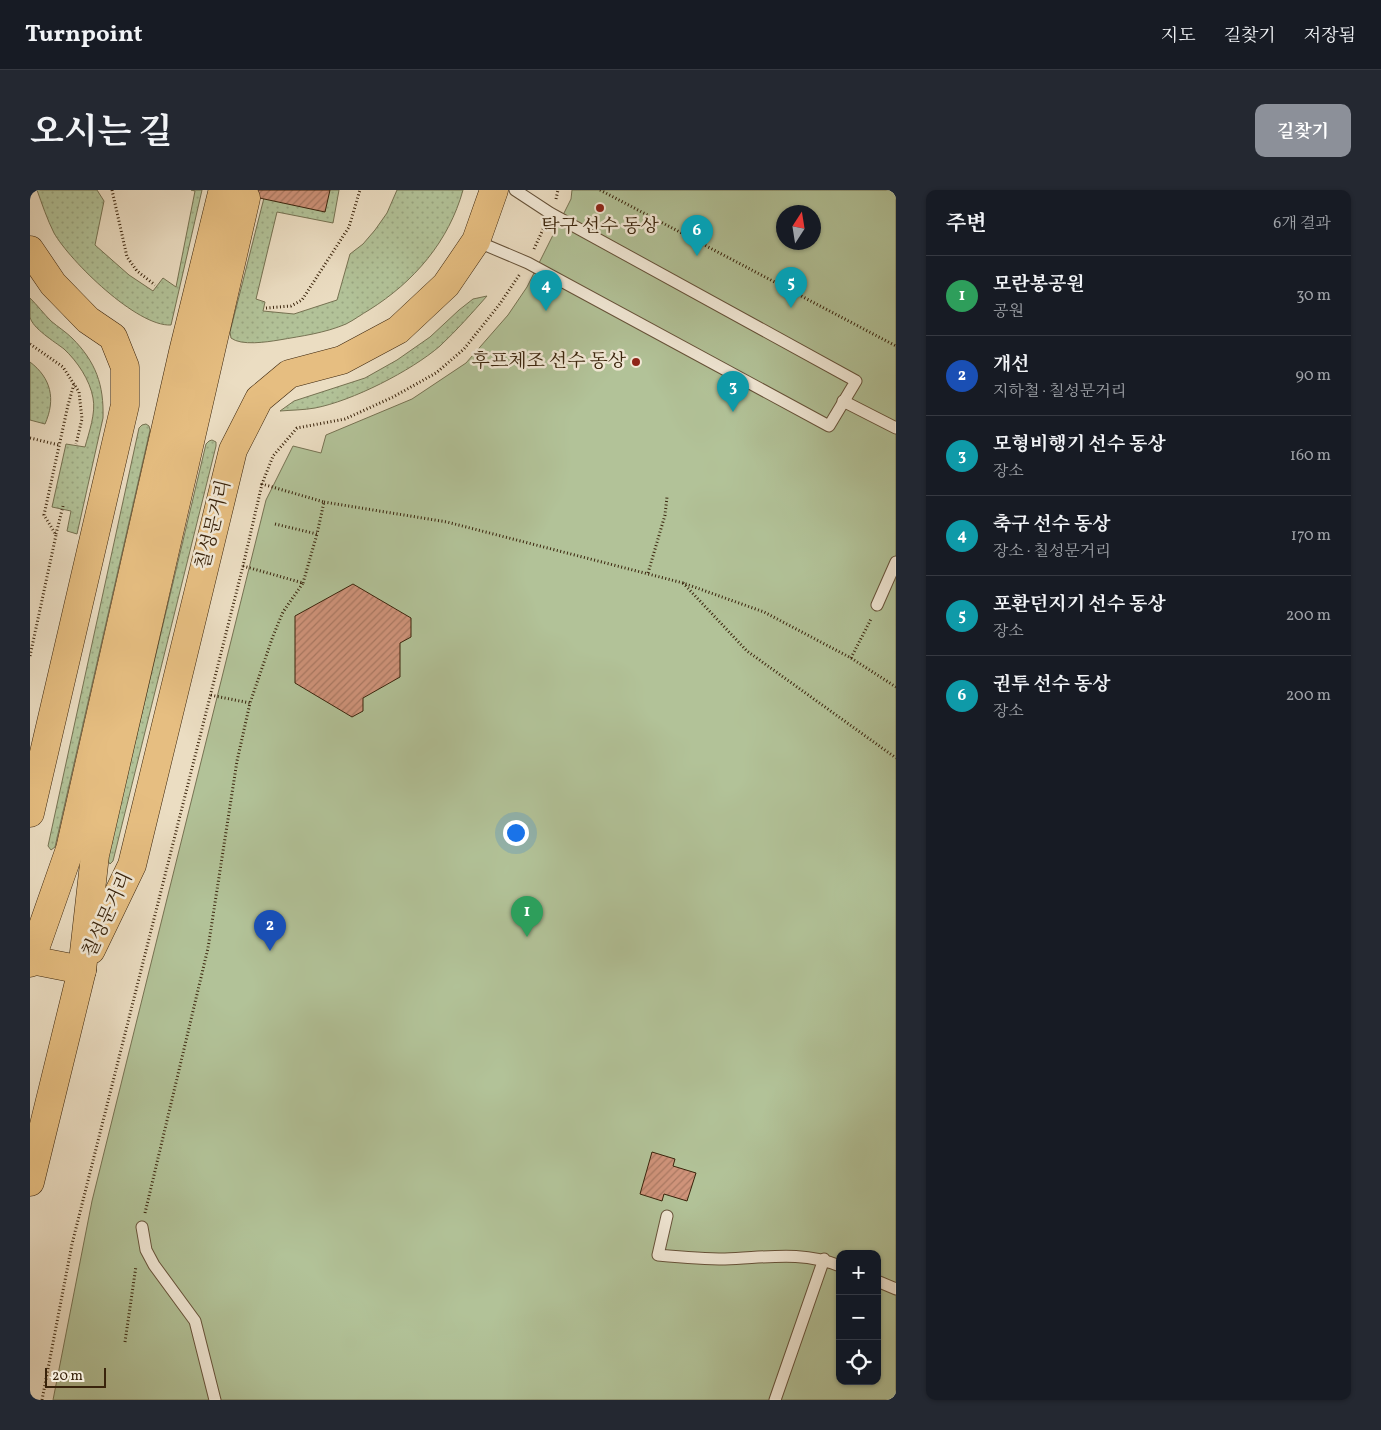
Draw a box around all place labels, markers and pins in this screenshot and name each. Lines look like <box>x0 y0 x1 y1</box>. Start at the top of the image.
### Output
marker: 탁구 선수 동상 <box>594 202 606 214</box>
place label: 탁구 선수 동상 <box>541 214 660 240</box>
pin: 6 <box>681 215 713 256</box>
pin: 5 <box>775 267 807 308</box>
pin: 4 <box>530 270 562 311</box>
place label: 후프체조 선수 동상 <box>472 349 627 375</box>
marker: 후프체조 선수 동상 <box>630 356 642 368</box>
pin: 3 <box>717 371 749 412</box>
pin: 1 <box>511 896 543 937</box>
pin: 2 <box>254 910 286 951</box>

